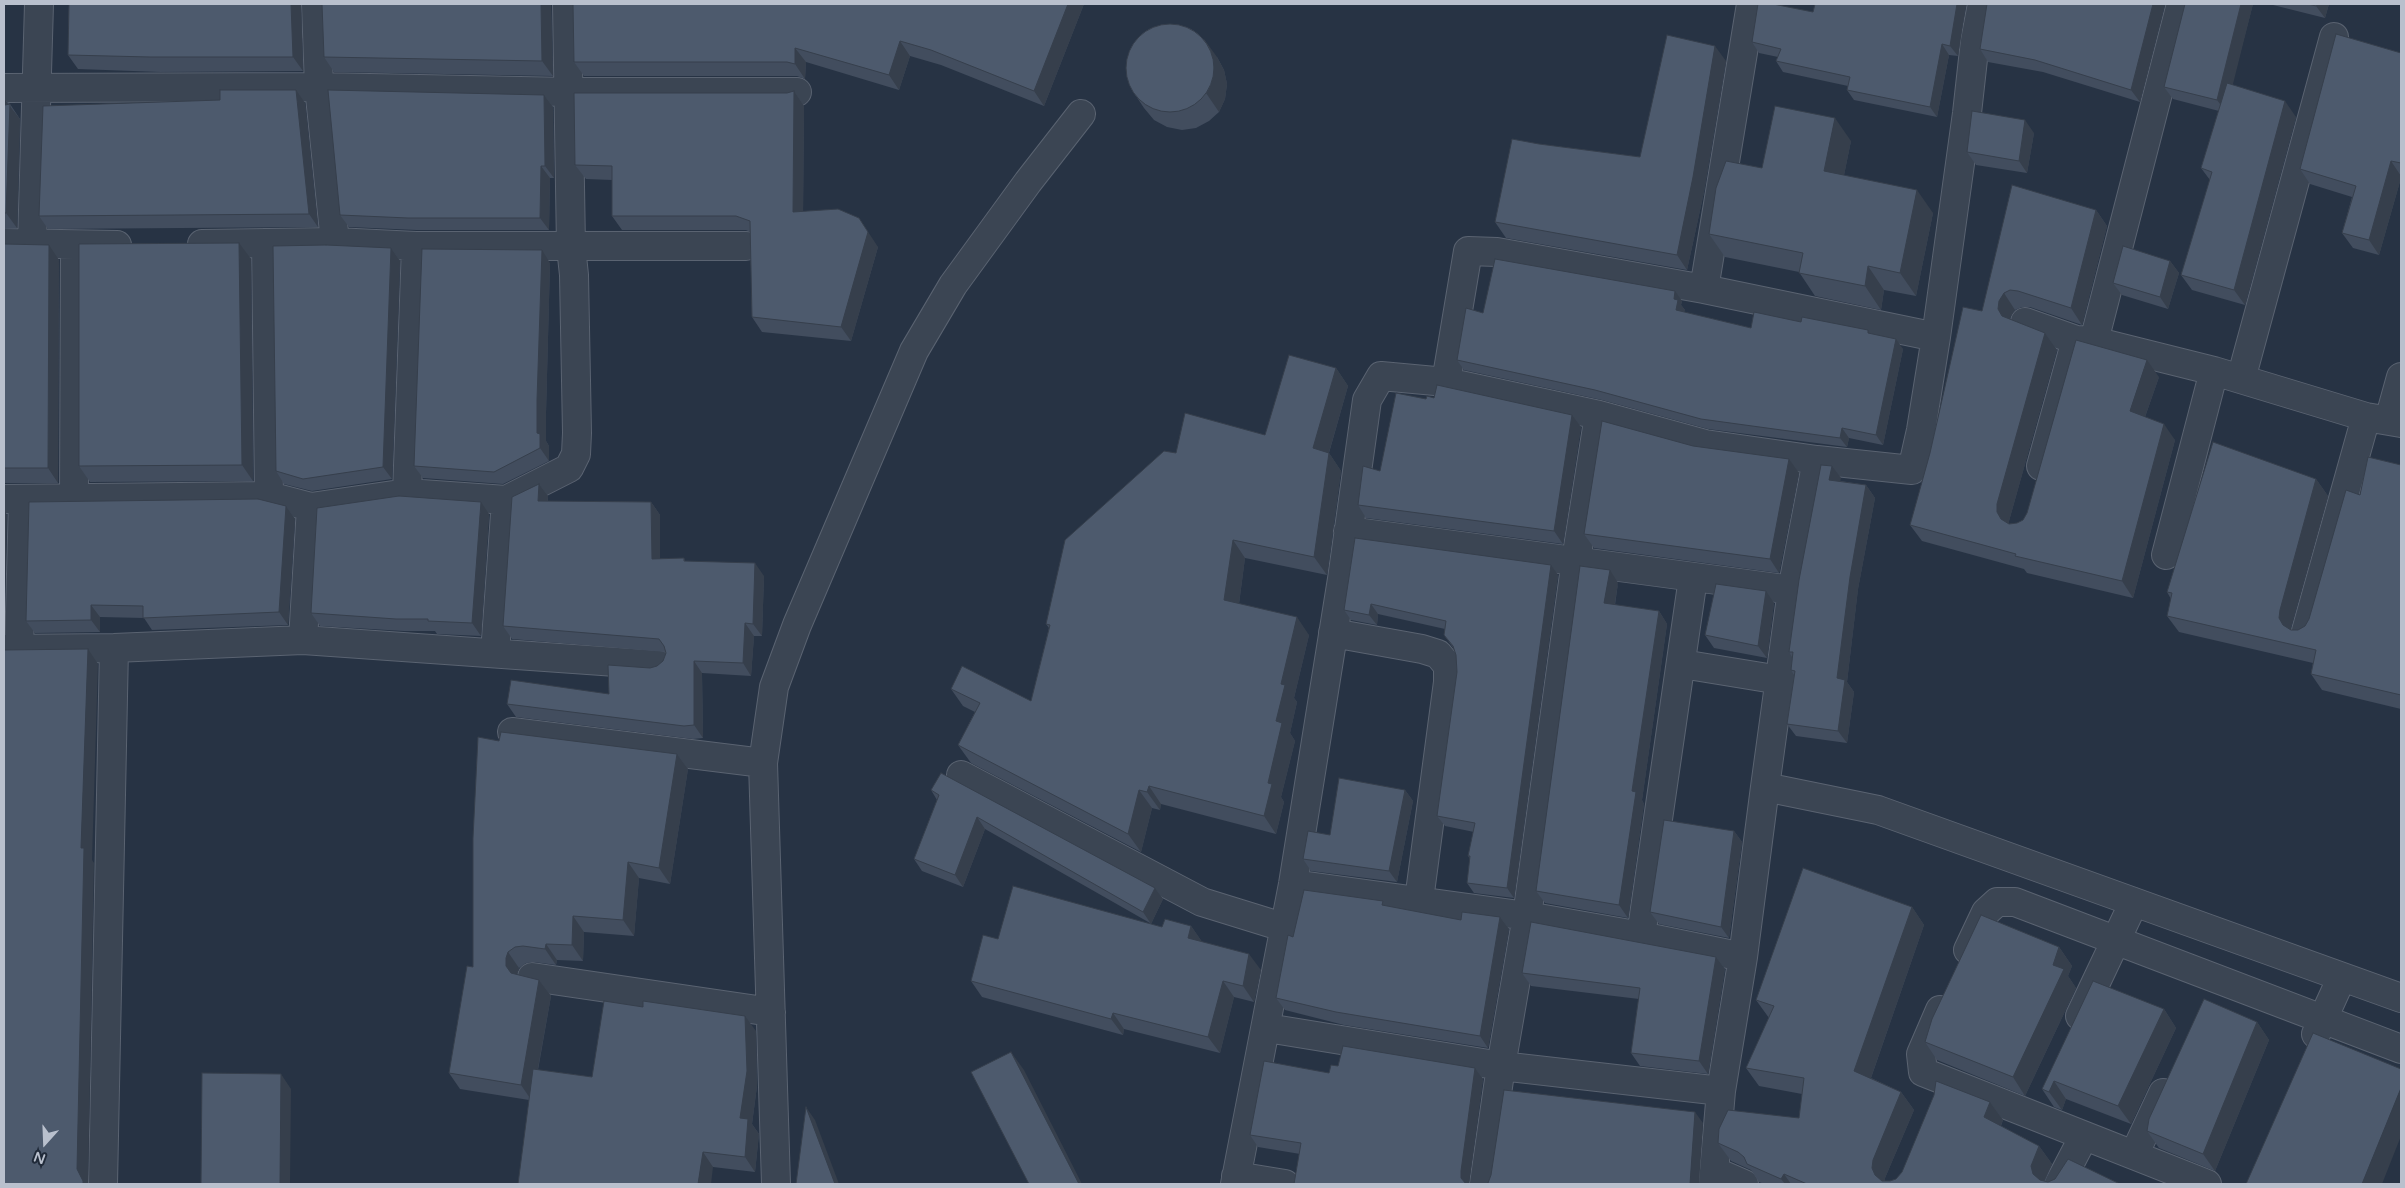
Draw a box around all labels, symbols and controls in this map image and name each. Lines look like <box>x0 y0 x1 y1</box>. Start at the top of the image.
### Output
north arrow <box>20 1118 70 1168</box>
text: N <box>32 1148 48 1167</box>

